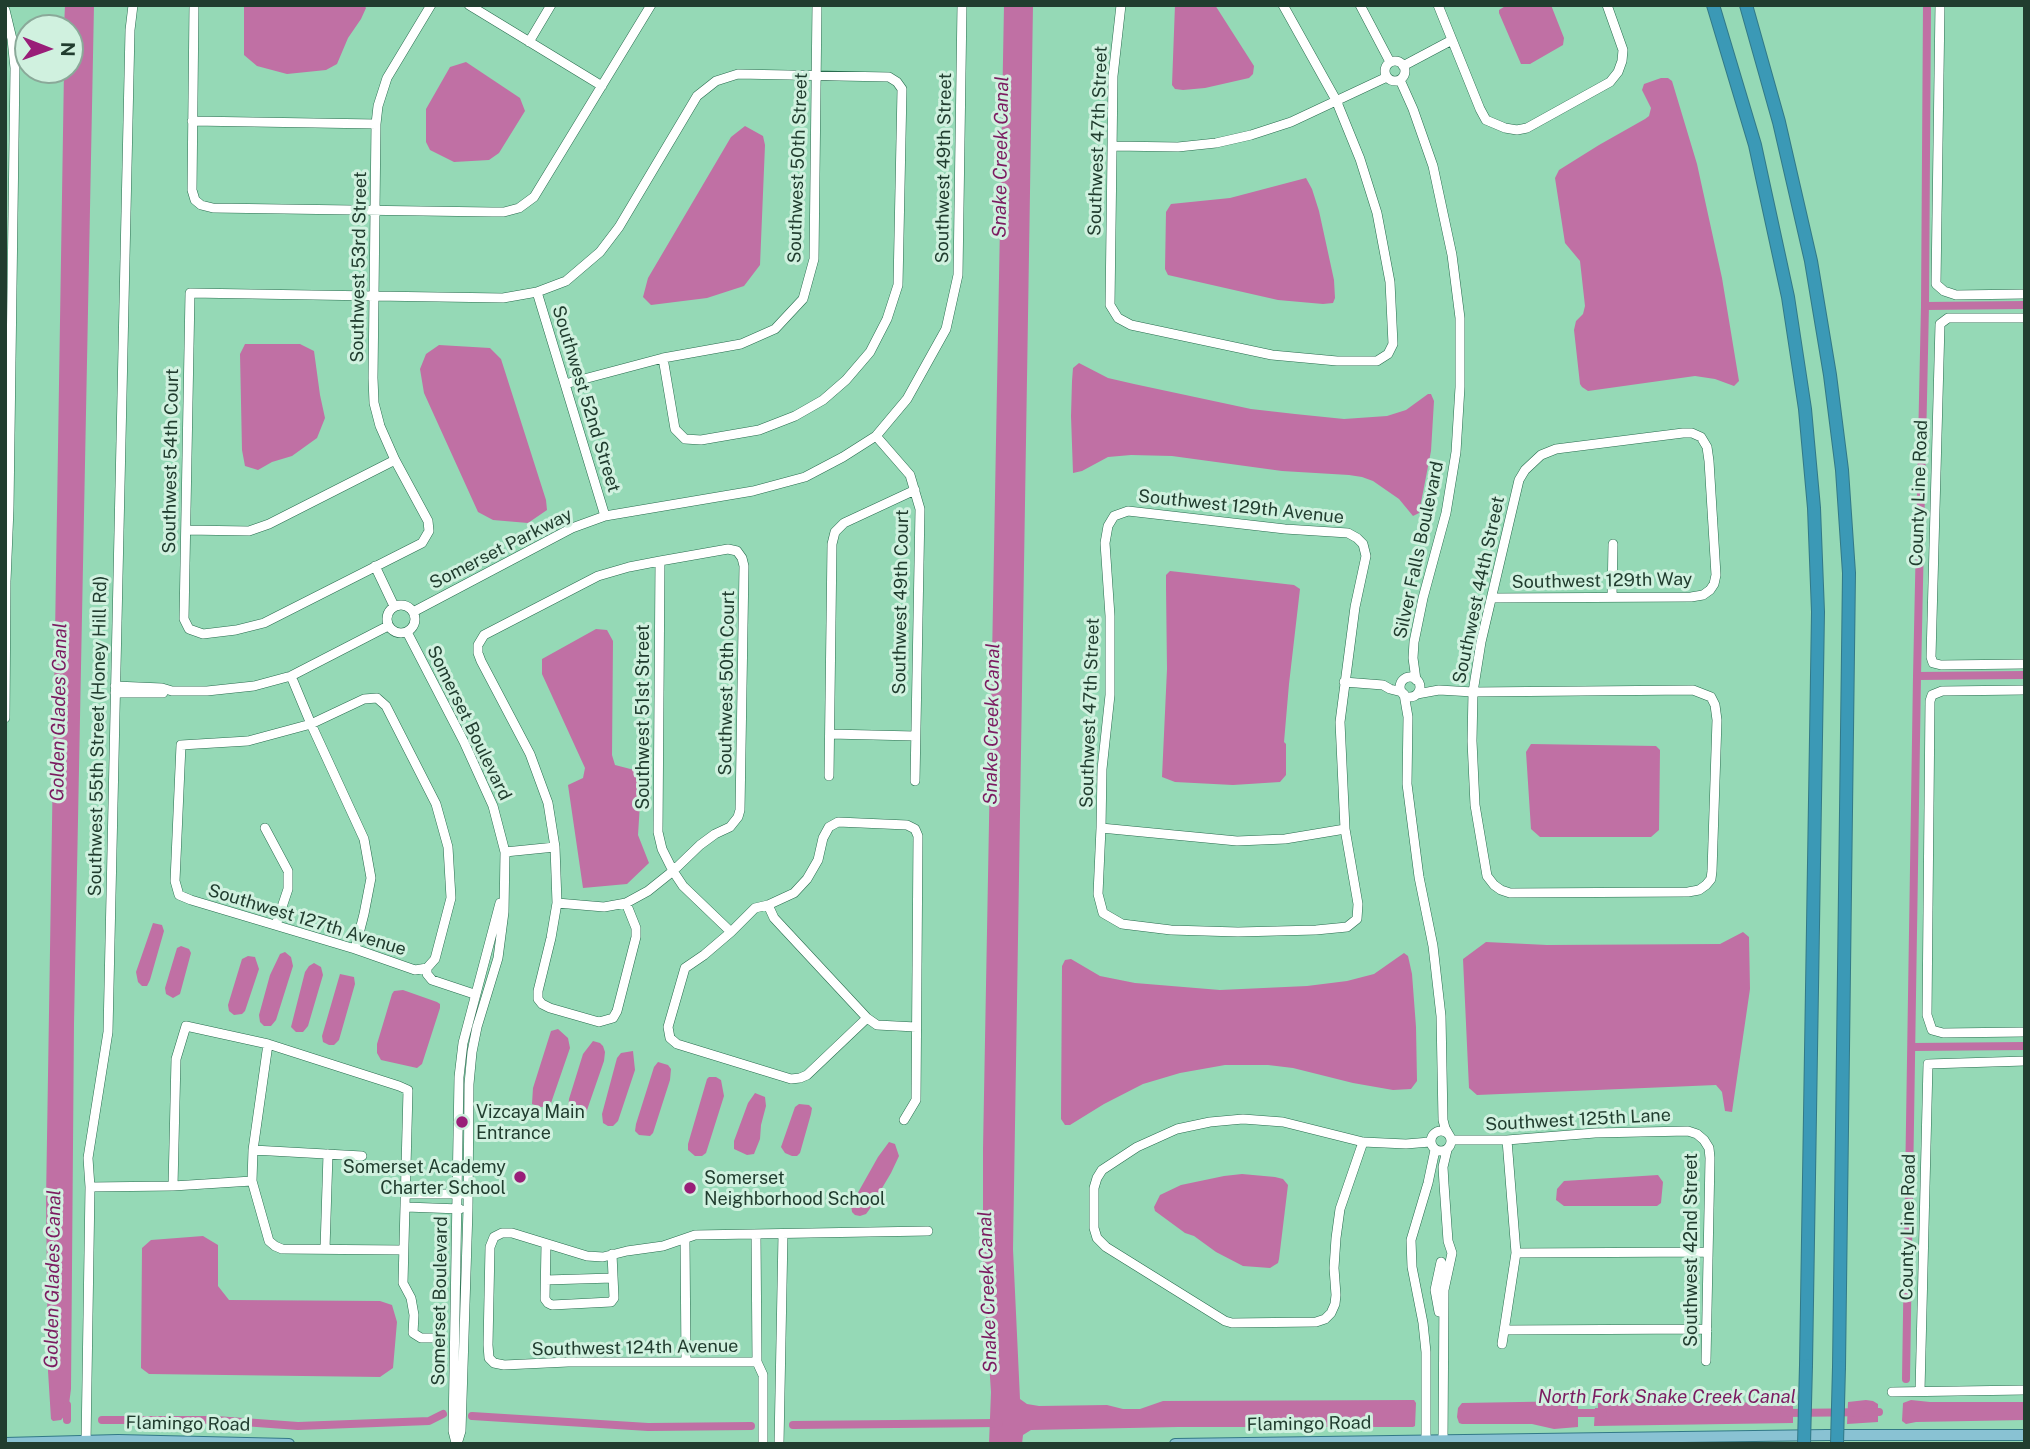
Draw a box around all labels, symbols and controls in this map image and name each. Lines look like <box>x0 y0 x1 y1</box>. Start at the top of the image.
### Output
north arrow <box>14 14 84 84</box>
text: N <box>57 42 79 57</box>
street label: Southwest 47th Street <box>1084 45 1112 237</box>
street label: Southwest 50th Street <box>784 72 812 264</box>
street label: Southwest 49th Street <box>932 72 956 264</box>
water label: Snake Creek Canal <box>988 76 1014 238</box>
street label: Southwest 53rd Street <box>347 171 371 363</box>
street label: Southwest 52nd Street <box>547 303 625 495</box>
street label: Southwest 54th Court <box>159 368 183 554</box>
street label: County Line Road <box>1906 419 1932 567</box>
street label: Silver Falls Boulevard <box>1390 459 1448 641</box>
street label: Southwest 129th Avenue <box>1137 485 1345 529</box>
street label: Southwest 44th Street <box>1449 494 1509 686</box>
street label: Somerset Parkway <box>426 504 576 594</box>
street label: Southwest 49th Court <box>889 509 913 695</box>
street label: Southwest 129th Way <box>1511 569 1693 593</box>
street label: Southwest 55th Street (Honey Hill Rd) <box>84 575 112 897</box>
street label: Southwest 50th Court <box>715 590 739 776</box>
street label: Southwest 47th Street <box>1076 617 1104 809</box>
water label: Golden Glades Canal <box>46 623 72 801</box>
street label: Southwest 51st Street <box>632 624 654 810</box>
street label: Somerset Boulevard <box>422 642 516 804</box>
water label: Snake Creek Canal <box>979 643 1005 805</box>
street label: Southwest 127th Avenue <box>205 879 409 961</box>
place label: Vizcaya Main Entrance <box>476 1101 585 1144</box>
street label: Southwest 125th Lane <box>1485 1104 1671 1136</box>
marker: Vizcaya Main Entrance <box>454 1114 470 1130</box>
street label: Southwest 42nd Street <box>1680 1153 1702 1347</box>
street label: County Line Road <box>1896 1154 1920 1300</box>
place label: Somerset Academy Charter School <box>343 1156 506 1198</box>
place label: Somerset Neighborhood School <box>704 1167 885 1210</box>
marker: Somerset Academy Charter School <box>512 1169 528 1185</box>
marker: Somerset Neighborhood School <box>682 1180 698 1196</box>
water label: Golden Glades Canal <box>40 1190 66 1368</box>
water label: Snake Creek Canal <box>974 1211 1002 1373</box>
street label: Somerset Boulevard <box>428 1216 452 1386</box>
street label: Southwest 124th Avenue <box>531 1335 739 1361</box>
water label: North Fork Snake Creek Canal <box>1538 1386 1796 1408</box>
street label: Flamingo Road <box>126 1412 250 1436</box>
street label: Flamingo Road <box>1247 1412 1371 1436</box>

